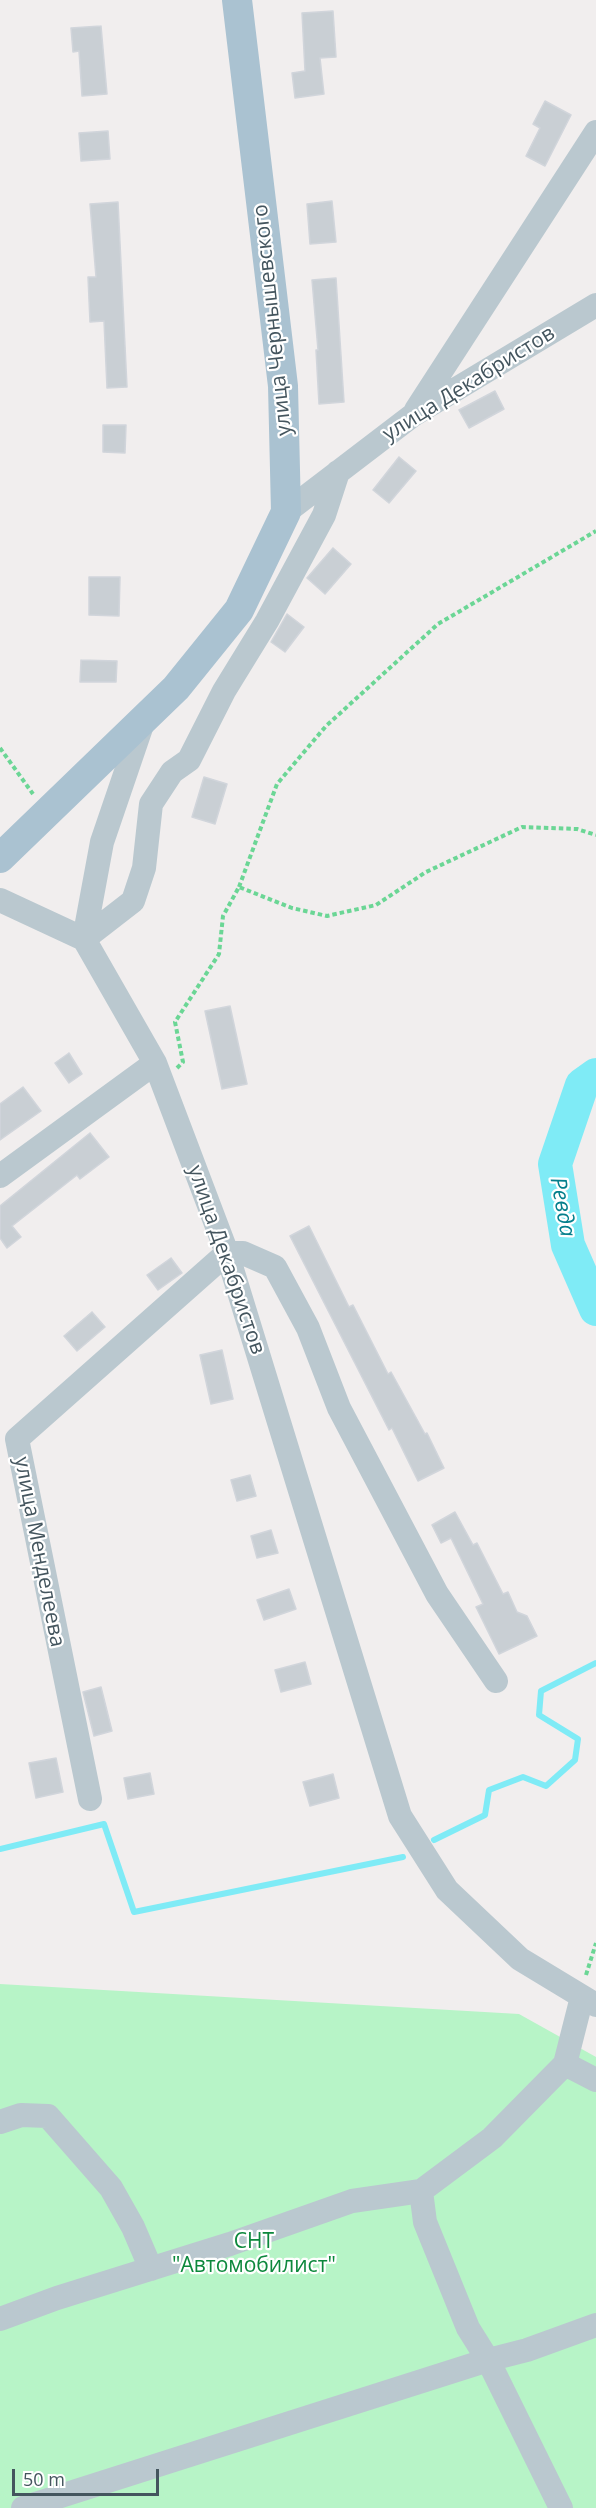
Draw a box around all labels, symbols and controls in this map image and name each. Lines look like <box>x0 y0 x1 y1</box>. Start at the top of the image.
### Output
street label: улица Чернышевского <box>248 203 298 437</box>
street label: улица Декабристов <box>378 321 560 447</box>
street label: улица Декабристов <box>182 1162 270 1358</box>
water label: Ревда <box>544 1175 580 1239</box>
street label: улица Менделеева <box>8 1455 70 1649</box>
park label: СНТ "Автомобилист" <box>172 2229 336 2279</box>
scale bar <box>15 2457 162 2495</box>
text: 50 m <box>23 2467 65 2491</box>

